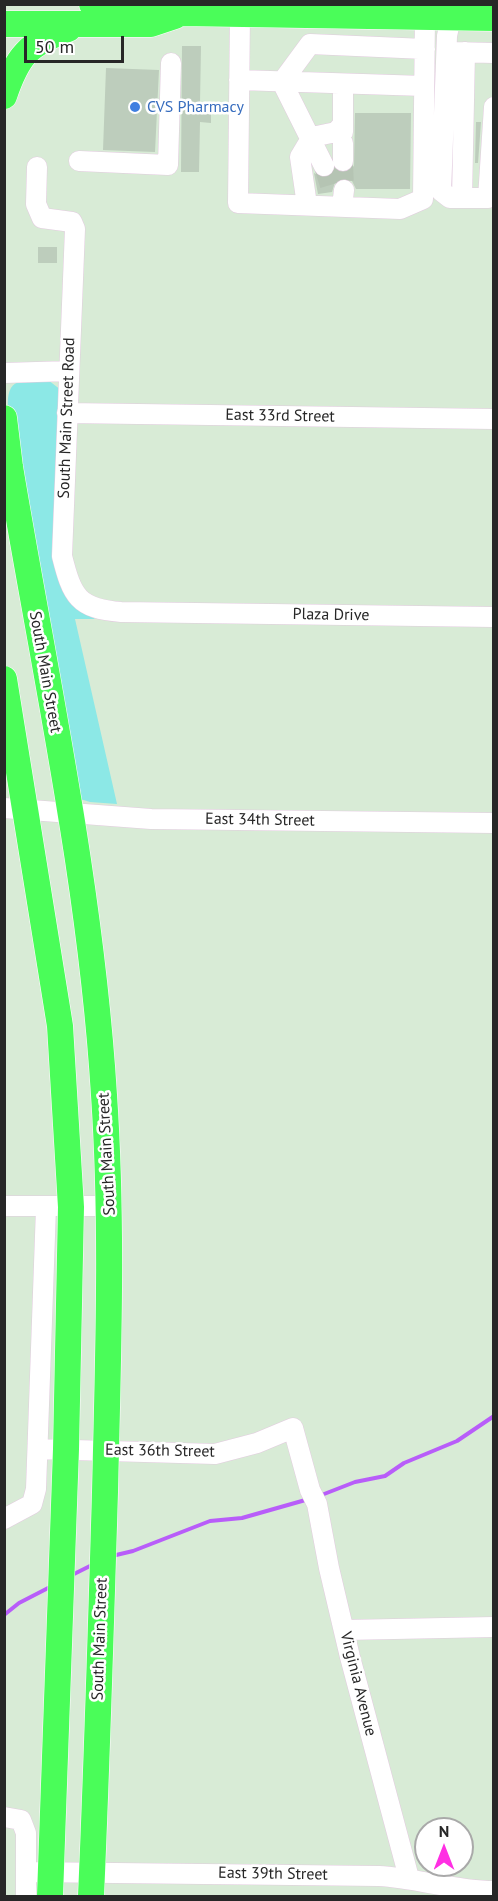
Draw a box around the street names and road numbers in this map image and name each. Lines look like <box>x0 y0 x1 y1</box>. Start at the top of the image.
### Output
street label: South Main Street Road <box>55 337 79 499</box>
street label: East 33rd Street <box>225 405 335 427</box>
street label: Plaza Drive <box>292 605 370 625</box>
street label: South Main Street <box>25 610 65 734</box>
street label: East 34th Street <box>205 809 315 831</box>
street label: South Main Street <box>94 1092 120 1216</box>
street label: East 36th Street <box>105 1440 215 1462</box>
street label: South Main Street <box>88 1577 112 1701</box>
street label: Virginia Avenue <box>336 1630 380 1738</box>
street label: East 39th Street <box>218 1863 328 1885</box>

